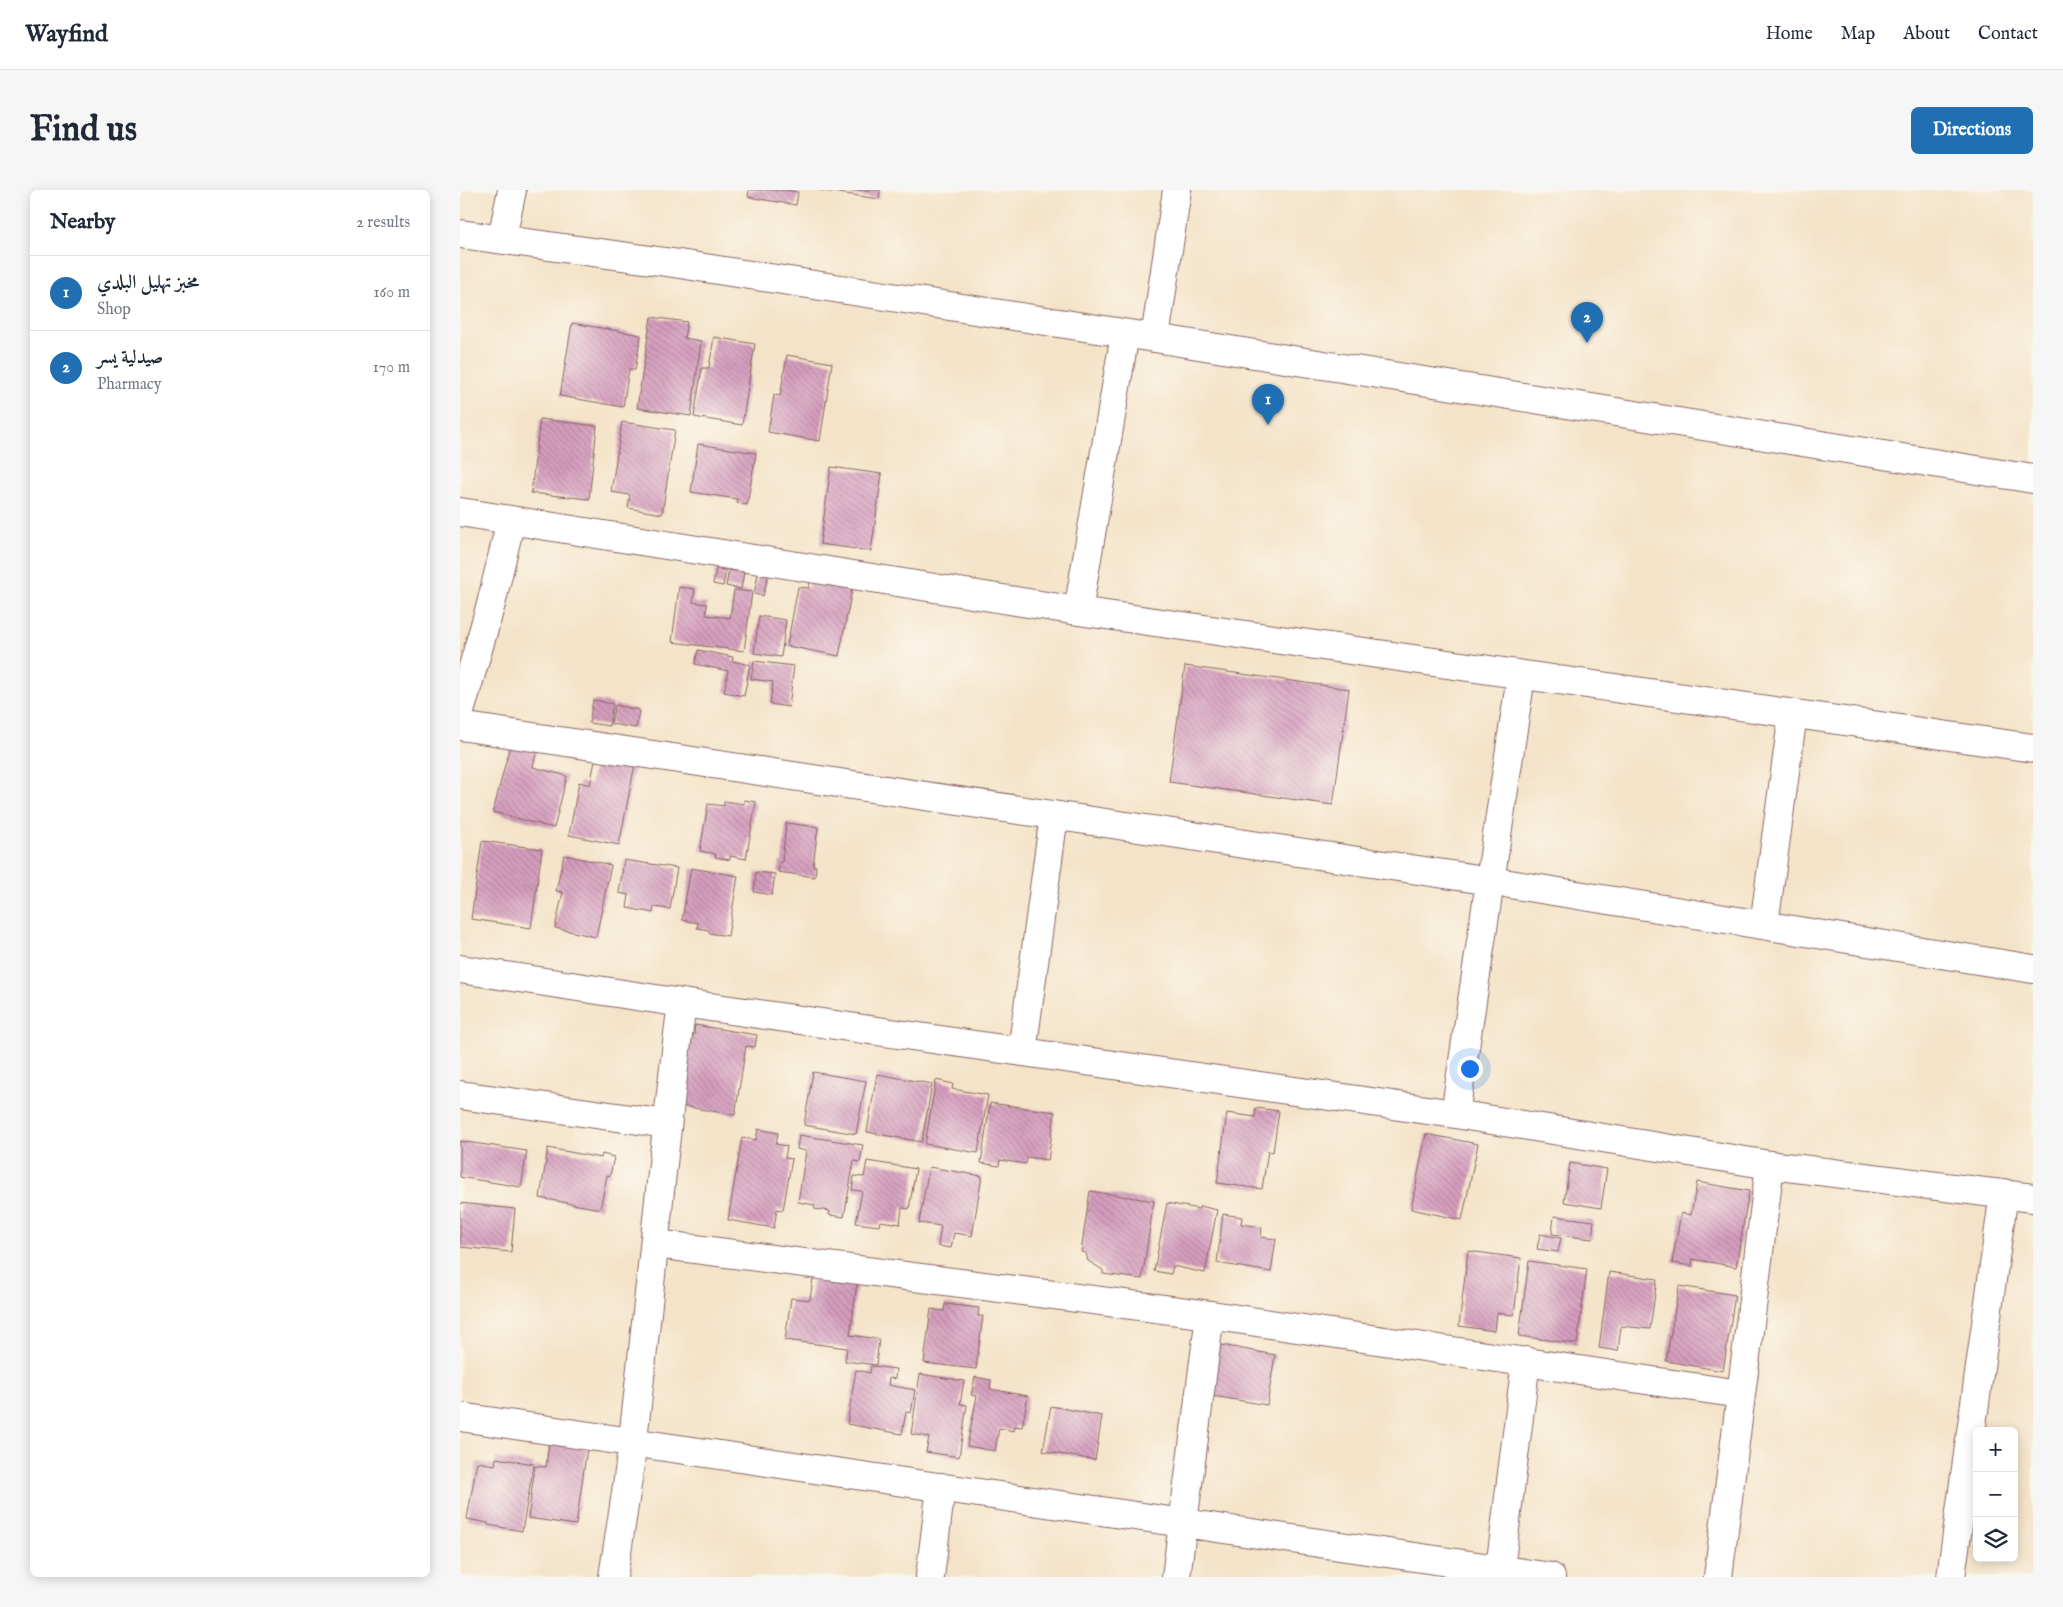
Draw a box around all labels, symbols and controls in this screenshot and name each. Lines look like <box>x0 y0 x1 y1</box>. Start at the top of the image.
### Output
text: Wayfind <box>25 19 108 50</box>
text: Home <box>1766 23 1813 46</box>
text: Map <box>1841 23 1875 46</box>
text: About <box>1903 23 1950 46</box>
text: Contact <box>1978 23 2038 46</box>
button: Directions <box>1911 107 2033 154</box>
text: Find us <box>30 108 137 153</box>
text: Nearby <box>50 209 115 236</box>
text: 2 results <box>356 213 410 233</box>
text: مخبز تهليل البلدي <box>97 271 199 295</box>
text: 1 <box>63 283 69 303</box>
text: 160 m <box>374 283 410 303</box>
text: Shop <box>97 300 131 320</box>
pin: 2 <box>1571 302 1603 343</box>
text: صيدلية يسر <box>97 346 163 370</box>
text: 2 <box>62 358 70 378</box>
text: 170 m <box>373 358 410 378</box>
text: Pharmacy <box>97 375 162 395</box>
pin: 1 <box>1252 384 1284 425</box>
your location <box>1457 1056 1483 1082</box>
map controls <box>1973 1427 2018 1562</box>
button: + <box>1973 1427 2018 1472</box>
button: − <box>1973 1472 2018 1517</box>
button: layers <box>1973 1517 2018 1562</box>

